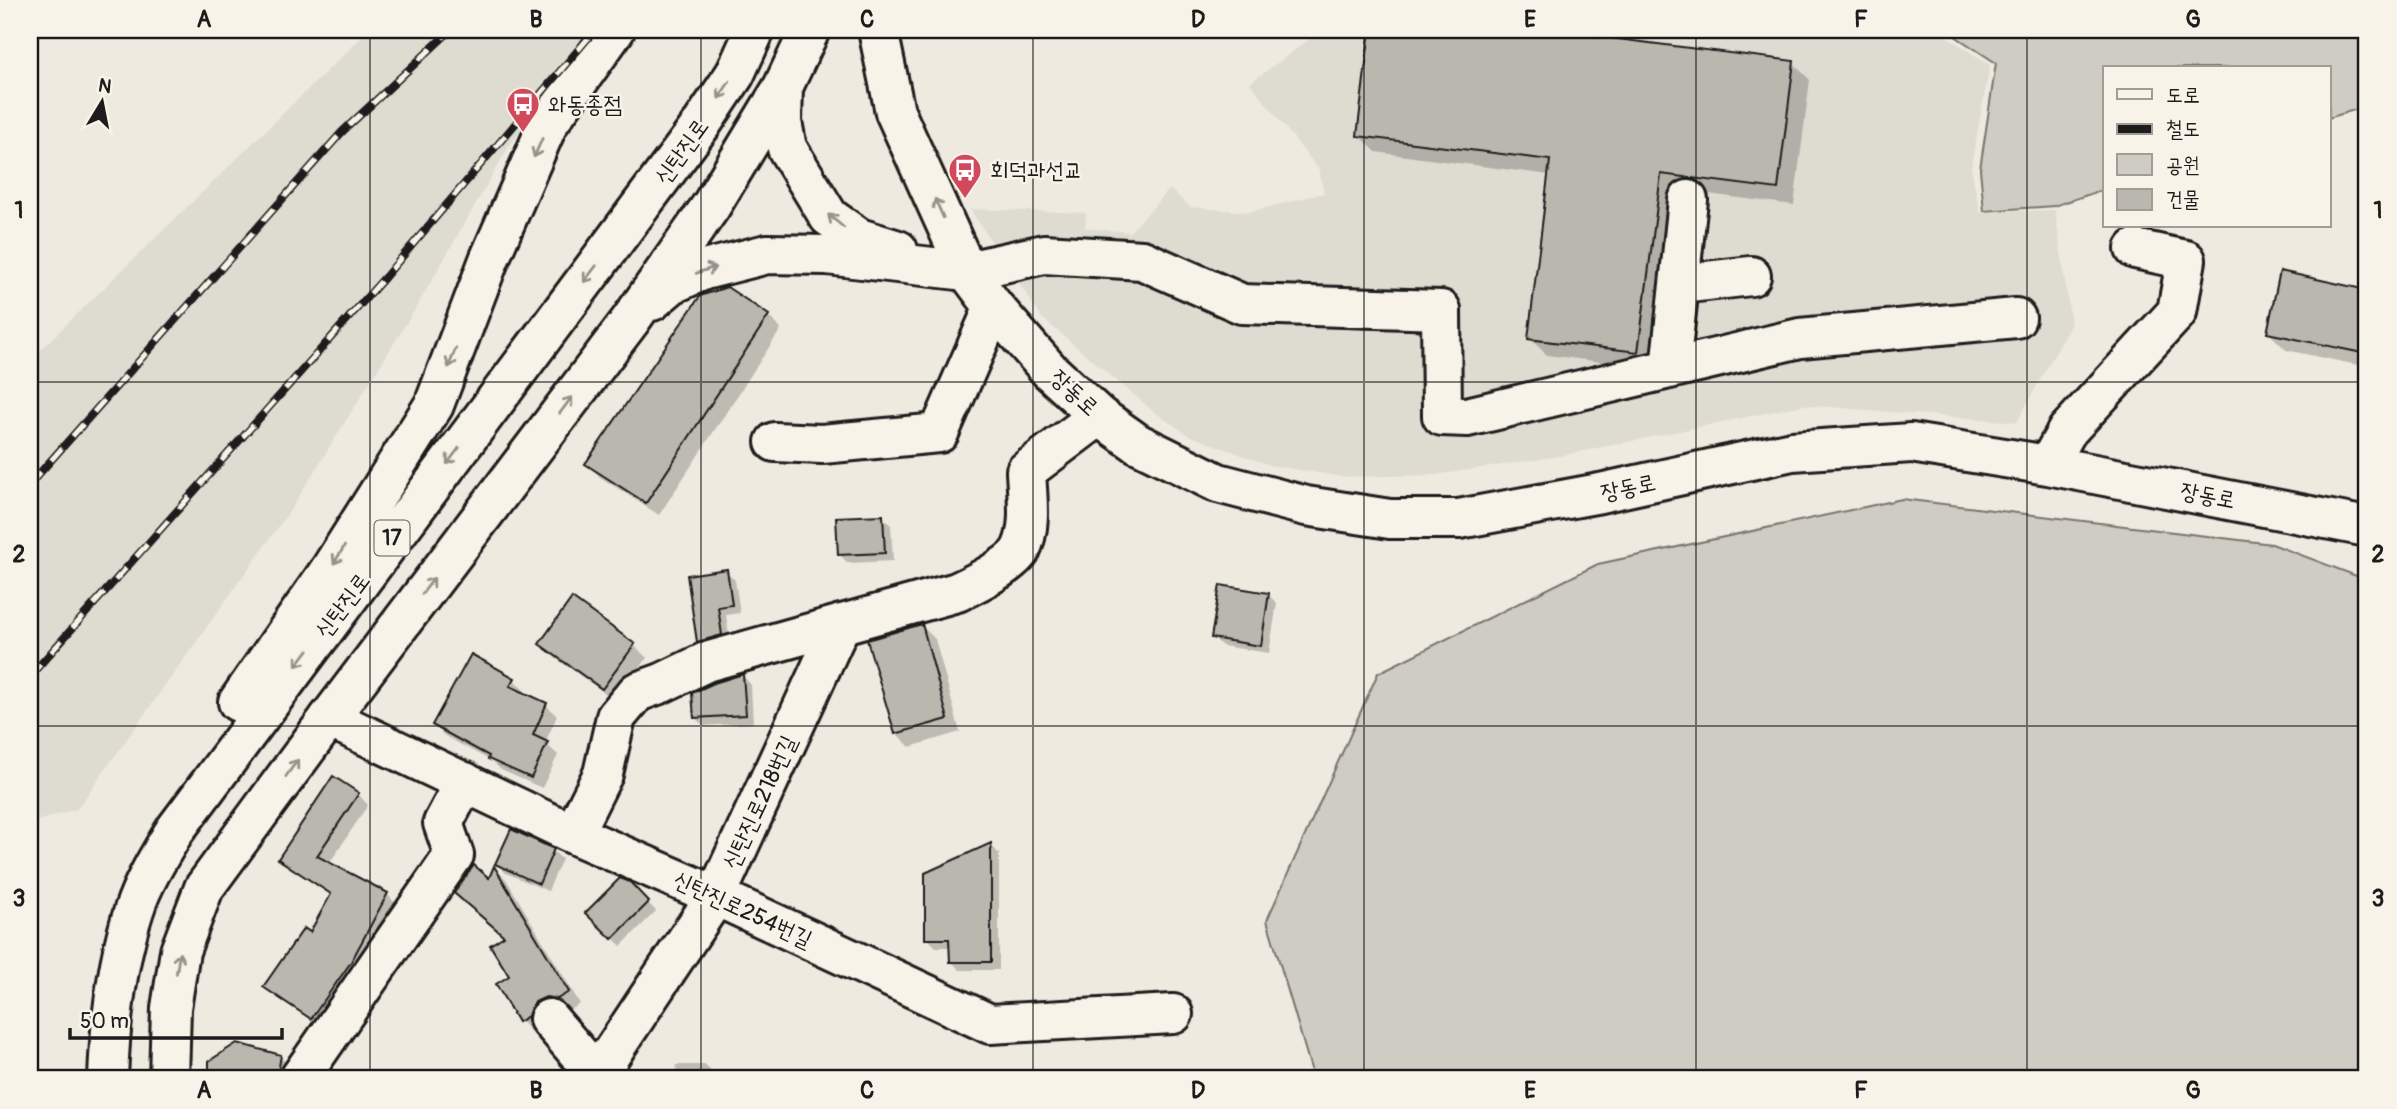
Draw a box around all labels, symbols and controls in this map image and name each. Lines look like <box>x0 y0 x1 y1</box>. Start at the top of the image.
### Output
text: A <box>197 5 212 34</box>
text: B <box>529 5 543 34</box>
text: C <box>860 5 874 34</box>
text: D <box>1191 5 1205 34</box>
text: E <box>1524 5 1536 34</box>
text: F <box>1854 5 1868 34</box>
text: G <box>2185 5 2201 34</box>
north arrow <box>66 66 136 136</box>
legend <box>2103 66 2330 228</box>
text: N <box>96 73 113 99</box>
one-way arrow <box>717 80 731 100</box>
text: 도로 <box>2166 82 2200 109</box>
bus stop icon: 와동종점 <box>504 85 542 134</box>
place label: 와동종점 <box>548 90 622 119</box>
street label: 신탄진로 <box>648 113 715 190</box>
text: 철도 <box>2166 116 2200 143</box>
one-way arrow <box>531 137 544 158</box>
bus stop icon: 회덕과선교 <box>946 151 984 200</box>
text: 공원 <box>2166 152 2200 179</box>
place label: 회덕과선교 <box>990 156 1083 185</box>
text: 건물 <box>2166 186 2200 213</box>
text: 1 <box>15 196 24 225</box>
text: 1 <box>2374 196 2383 225</box>
one-way arrow <box>932 198 945 219</box>
one-way arrow <box>828 213 846 228</box>
one-way arrow <box>695 263 717 276</box>
one-way arrow <box>582 264 597 283</box>
one-way arrow <box>444 347 457 369</box>
street label: 장동로 <box>1044 363 1105 422</box>
one-way arrow <box>558 396 573 415</box>
one-way arrow <box>446 446 461 465</box>
street label: 장동로 <box>1598 468 1658 507</box>
street label: 장동로 <box>2178 476 2238 515</box>
road number: 17 <box>374 520 410 556</box>
text: 2 <box>13 540 26 569</box>
text: 2 <box>2372 540 2385 569</box>
one-way arrow <box>332 545 346 565</box>
street label: 신탄진로 <box>309 567 376 644</box>
one-way arrow <box>421 578 436 596</box>
one-way arrow <box>295 648 310 667</box>
street label: 신탄진로218번길 <box>716 731 803 874</box>
one-way arrow <box>285 759 299 778</box>
street label: 신탄진로254번길 <box>669 865 817 954</box>
text: 3 <box>13 884 25 913</box>
text: 3 <box>2372 884 2384 913</box>
one-way arrow <box>172 952 185 975</box>
scale bar <box>70 997 282 1041</box>
text: 50 m <box>80 1008 129 1035</box>
text: A <box>197 1076 212 1105</box>
text: B <box>529 1076 543 1105</box>
text: C <box>860 1076 874 1105</box>
text: D <box>1191 1076 1205 1105</box>
text: E <box>1524 1076 1536 1105</box>
text: F <box>1854 1076 1868 1105</box>
text: G <box>2185 1076 2201 1105</box>

